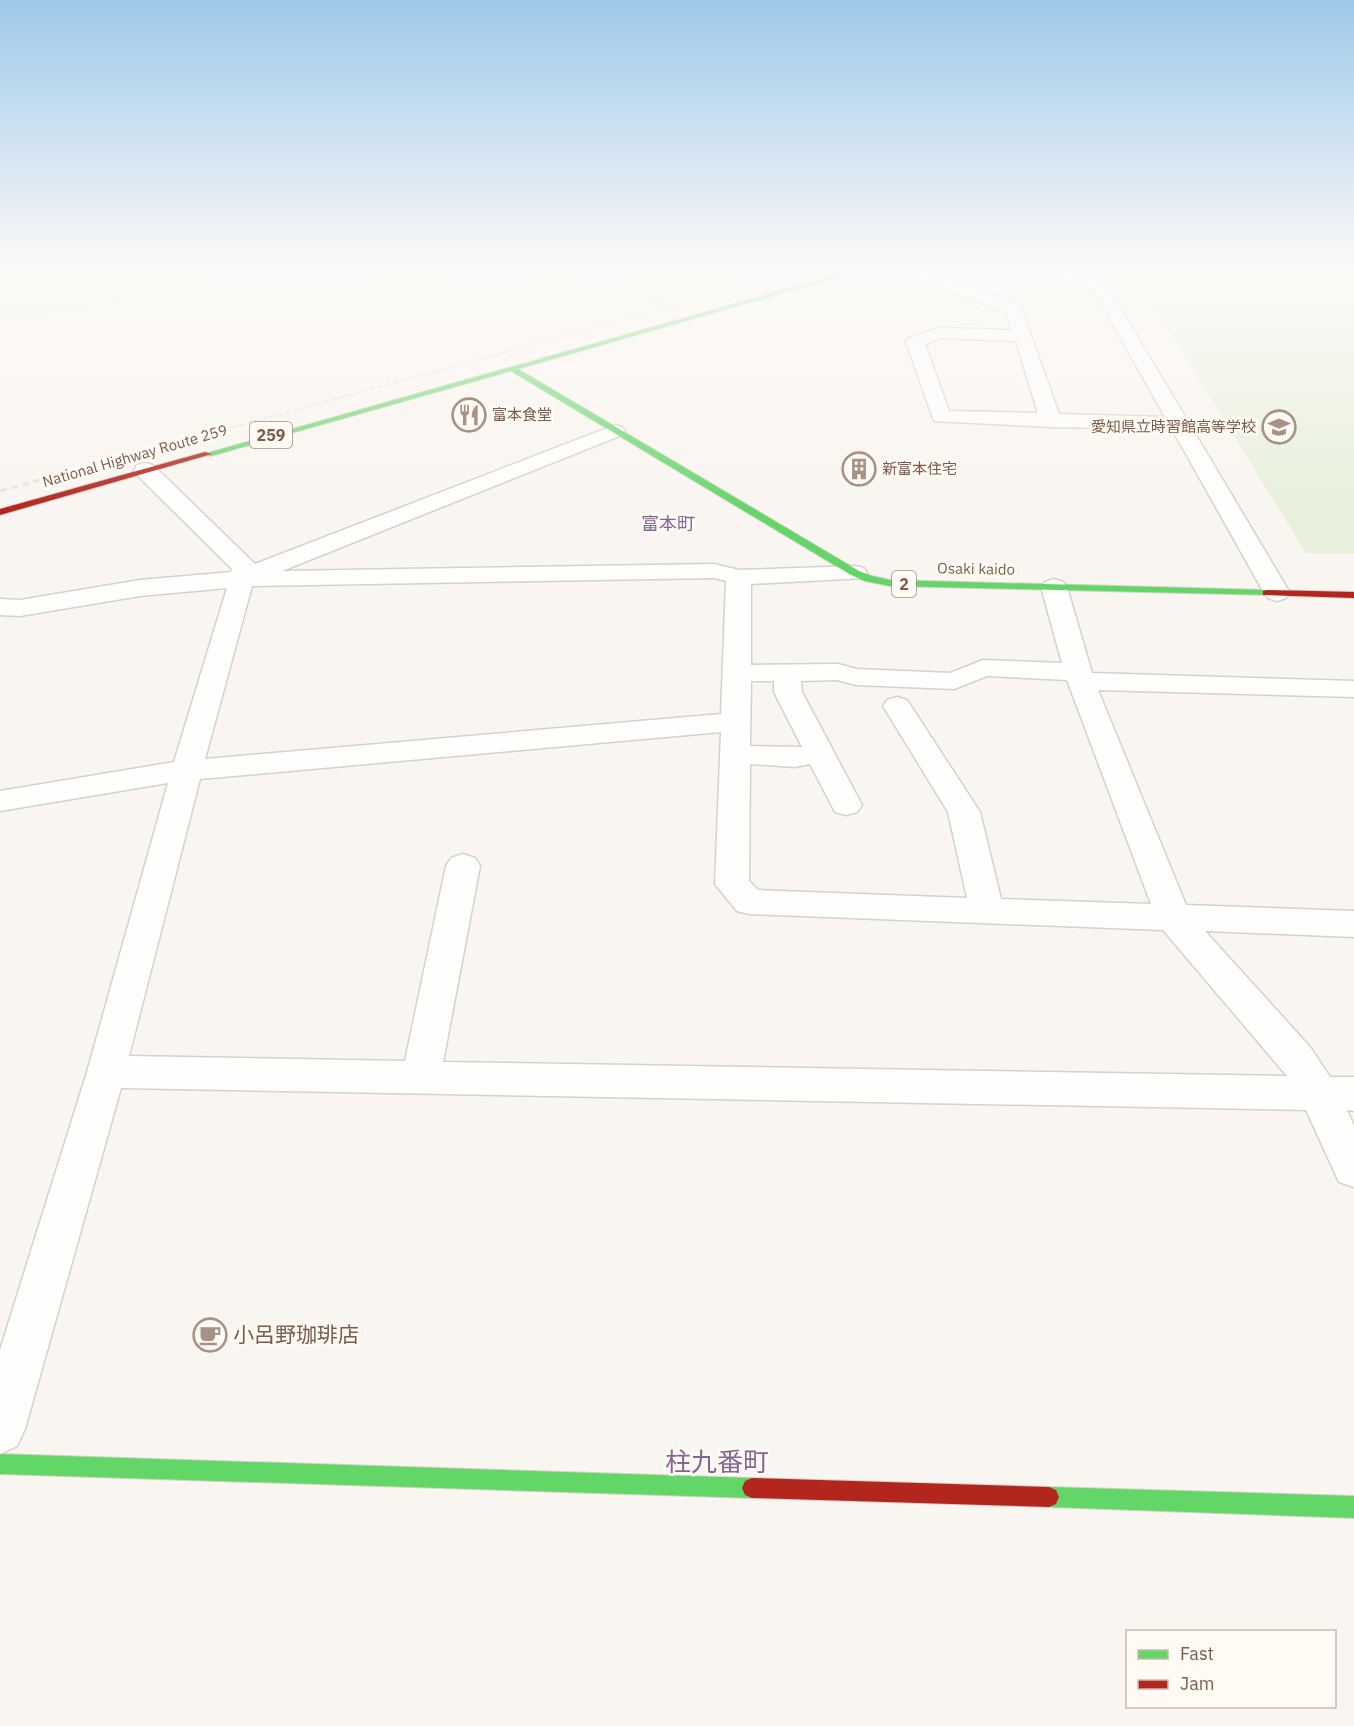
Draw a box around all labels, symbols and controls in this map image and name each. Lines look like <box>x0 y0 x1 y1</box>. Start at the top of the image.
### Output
restaurant icon: 富本食堂 <box>451 397 487 433</box>
place label: 富本食堂 <box>492 405 552 424</box>
school or university icon: 愛知県立時習館高等学校 <box>1261 409 1297 445</box>
place label: 愛知県立時習館高等学校 <box>1091 417 1256 436</box>
street label: National Highway Route 259 <box>40 420 230 491</box>
road number: 259 <box>250 422 292 448</box>
building icon: 新富本住宅 <box>841 451 877 487</box>
place label: 新富本住宅 <box>882 459 957 478</box>
district label: 富本町 <box>641 512 695 535</box>
street label: Osaki kaido <box>937 558 1015 579</box>
road number: 2 <box>892 571 916 597</box>
cafe icon: 小呂野珈琲店 <box>192 1317 228 1353</box>
place label: 小呂野珈琲店 <box>233 1320 359 1348</box>
district label: 柱九番町 <box>665 1444 769 1478</box>
legend <box>1126 1630 1336 1708</box>
text: Fast <box>1180 1642 1214 1665</box>
text: Jam <box>1180 1672 1215 1695</box>

